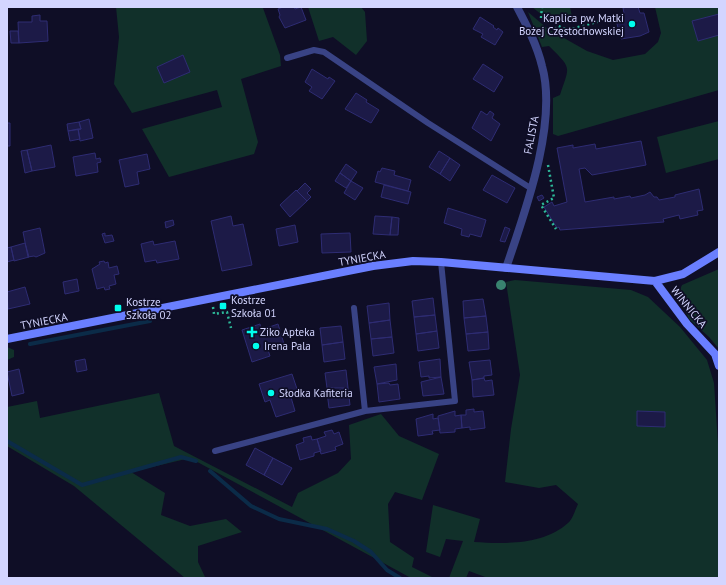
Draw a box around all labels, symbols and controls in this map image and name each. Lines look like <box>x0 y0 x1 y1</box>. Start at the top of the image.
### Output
place label: Kaplica pw. Matki Bożej Częstochowskiej <box>519 11 624 38</box>
marker: Kaplica pw. Matki Bożej Częstochowskiej <box>627 19 637 29</box>
street label: FALISTA <box>520 114 542 155</box>
street label: TYNIECKA <box>337 247 387 269</box>
street label: WINNICKA <box>668 283 710 331</box>
place label: Kostrze Szkoła 01 <box>231 293 276 320</box>
place label: Kostrze Szkoła 02 <box>126 295 171 322</box>
marker: Kostrze Szkoła 01 <box>218 301 228 311</box>
marker: Kostrze Szkoła 02 <box>113 303 123 313</box>
street label: TYNIECKA <box>19 309 69 332</box>
place label: Ziko Apteka <box>260 325 315 339</box>
marker: Ziko Apteka <box>247 327 257 337</box>
place label: Irena Pala <box>264 339 311 353</box>
marker: Irena Pala <box>251 341 261 351</box>
place label: Słodka Kafiteria <box>279 386 353 400</box>
marker: Słodka Kafiteria <box>266 388 276 398</box>

